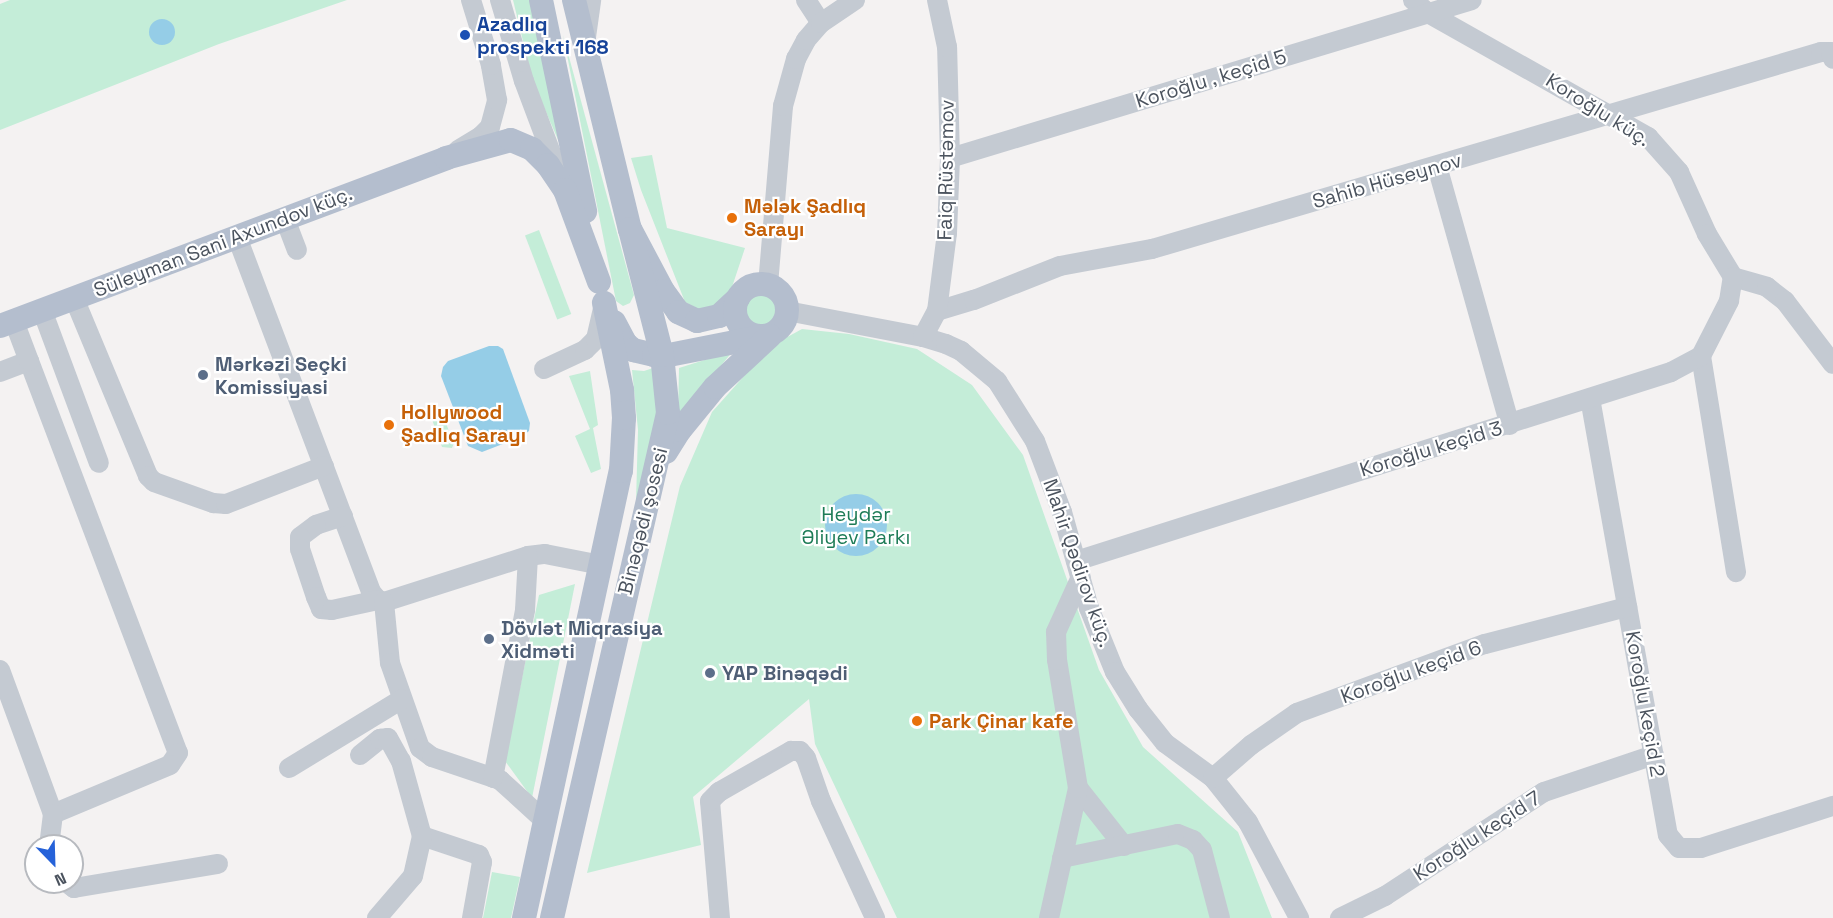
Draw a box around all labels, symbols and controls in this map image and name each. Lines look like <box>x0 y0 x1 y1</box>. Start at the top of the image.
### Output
place label: Azadlıq prospekti 168 <box>477 12 609 59</box>
marker: Azadlıq prospekti 168 <box>458 28 472 42</box>
street label: Koroğlu , keçid 5 <box>1132 44 1290 114</box>
street label: Koroğlu küç. <box>1541 68 1655 152</box>
street label: Faiq Rüstəmov <box>933 99 959 241</box>
street label: Sahib Hüseynov <box>1310 148 1464 214</box>
street label: Süleyman Sani Axundov küç. <box>90 181 356 303</box>
place label: Mələk Şadlıq Sarayı <box>744 195 866 242</box>
marker: Mələk Şadlıq Sarayı <box>725 211 739 225</box>
place label: Mərkəzi Seçki Komissiyasi <box>215 352 347 399</box>
marker: Mərkəzi Seçki Komissiyasi <box>196 368 210 382</box>
place label: Hollywood Şadlıq Sarayı <box>401 401 526 448</box>
street label: Koroğlu keçid 3 <box>1357 416 1505 482</box>
marker: Hollywood Şadlıq Sarayı <box>382 418 396 432</box>
street label: Binəqədi şosesi <box>613 445 673 597</box>
street label: Mahir Qədirov küç. <box>1038 476 1118 650</box>
park label: Heydər Əliyev Parkı <box>802 503 910 550</box>
place label: Dövlət Miqrasiya Xidməti <box>501 616 663 663</box>
street label: Koroğlu keçid 2 <box>1620 629 1670 779</box>
marker: Dövlət Miqrasiya Xidməti <box>482 632 496 646</box>
street label: Koroğlu keçid 6 <box>1337 635 1485 709</box>
place label: YAP Binəqədi <box>722 661 848 685</box>
marker: YAP Binəqədi <box>703 666 717 680</box>
place label: Park Çinar kafe <box>929 709 1074 733</box>
marker: Park Çinar kafe <box>910 714 924 728</box>
street label: Koroğlu keçid 7 <box>1409 786 1545 886</box>
north arrow <box>24 834 84 894</box>
text: N <box>51 867 69 891</box>

